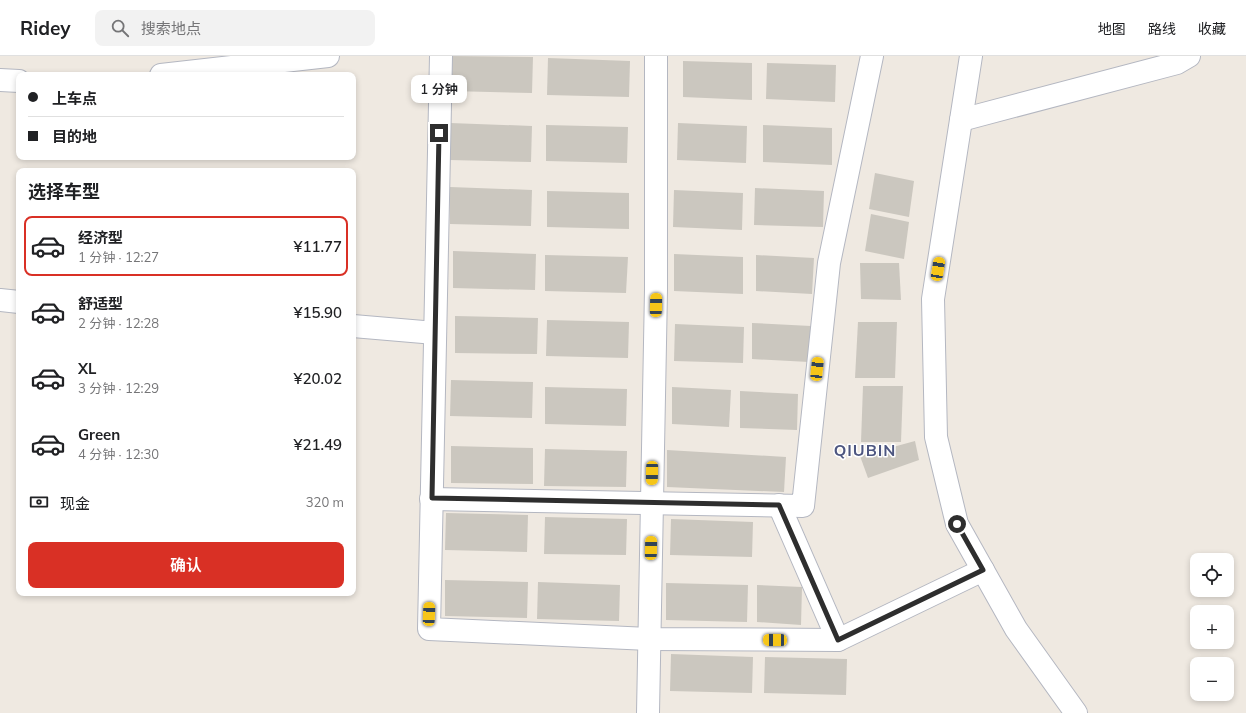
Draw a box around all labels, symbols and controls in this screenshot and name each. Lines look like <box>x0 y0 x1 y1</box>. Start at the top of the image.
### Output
search box <box>95 10 375 46</box>
text: Ridey <box>20 16 71 40</box>
icon: search <box>109 17 131 39</box>
text: 搜索地点 <box>141 19 201 38</box>
text: 地图 <box>1098 20 1126 38</box>
text: 路线 <box>1148 20 1176 38</box>
text: 收藏 <box>1198 20 1226 38</box>
callout: 1 分钟 <box>411 75 467 103</box>
text: 1 分钟 <box>420 81 458 97</box>
text: 上车点 <box>52 89 97 108</box>
route end <box>430 124 448 142</box>
text: 目的地 <box>52 127 97 146</box>
text: 选择车型 <box>28 180 100 203</box>
icon: car <box>30 228 66 264</box>
text: 经济型 <box>78 228 123 247</box>
text: ¥11.77 <box>293 237 342 256</box>
text: 1 分钟 · 12:27 <box>78 249 159 265</box>
car <box>930 256 946 282</box>
car <box>650 293 662 317</box>
icon: car <box>30 294 66 330</box>
text: 舒适型 <box>78 294 123 313</box>
text: ¥15.90 <box>293 303 342 322</box>
text: 2 分钟 · 12:28 <box>78 315 159 331</box>
car <box>810 356 824 382</box>
text: XL <box>78 359 96 378</box>
icon: car <box>30 360 66 396</box>
text: ¥20.02 <box>293 369 342 388</box>
text: 3 分钟 · 12:29 <box>78 380 159 396</box>
text: Green <box>78 425 120 444</box>
icon: car <box>30 426 66 462</box>
text: ¥21.49 <box>293 435 342 454</box>
district label: QIUBIN <box>834 440 896 460</box>
text: 4 分钟 · 12:30 <box>78 446 159 462</box>
car <box>646 461 658 485</box>
icon: cash <box>28 491 50 513</box>
text: 现金 <box>60 494 90 513</box>
text: 320 m <box>306 494 344 510</box>
route start <box>948 515 966 533</box>
car <box>645 536 657 560</box>
button: 确认 <box>28 542 344 588</box>
map controls <box>1190 553 1234 701</box>
button: locate <box>1190 553 1234 597</box>
car <box>423 602 435 626</box>
button: + <box>1190 605 1234 649</box>
car <box>763 634 787 646</box>
button: − <box>1190 657 1234 701</box>

